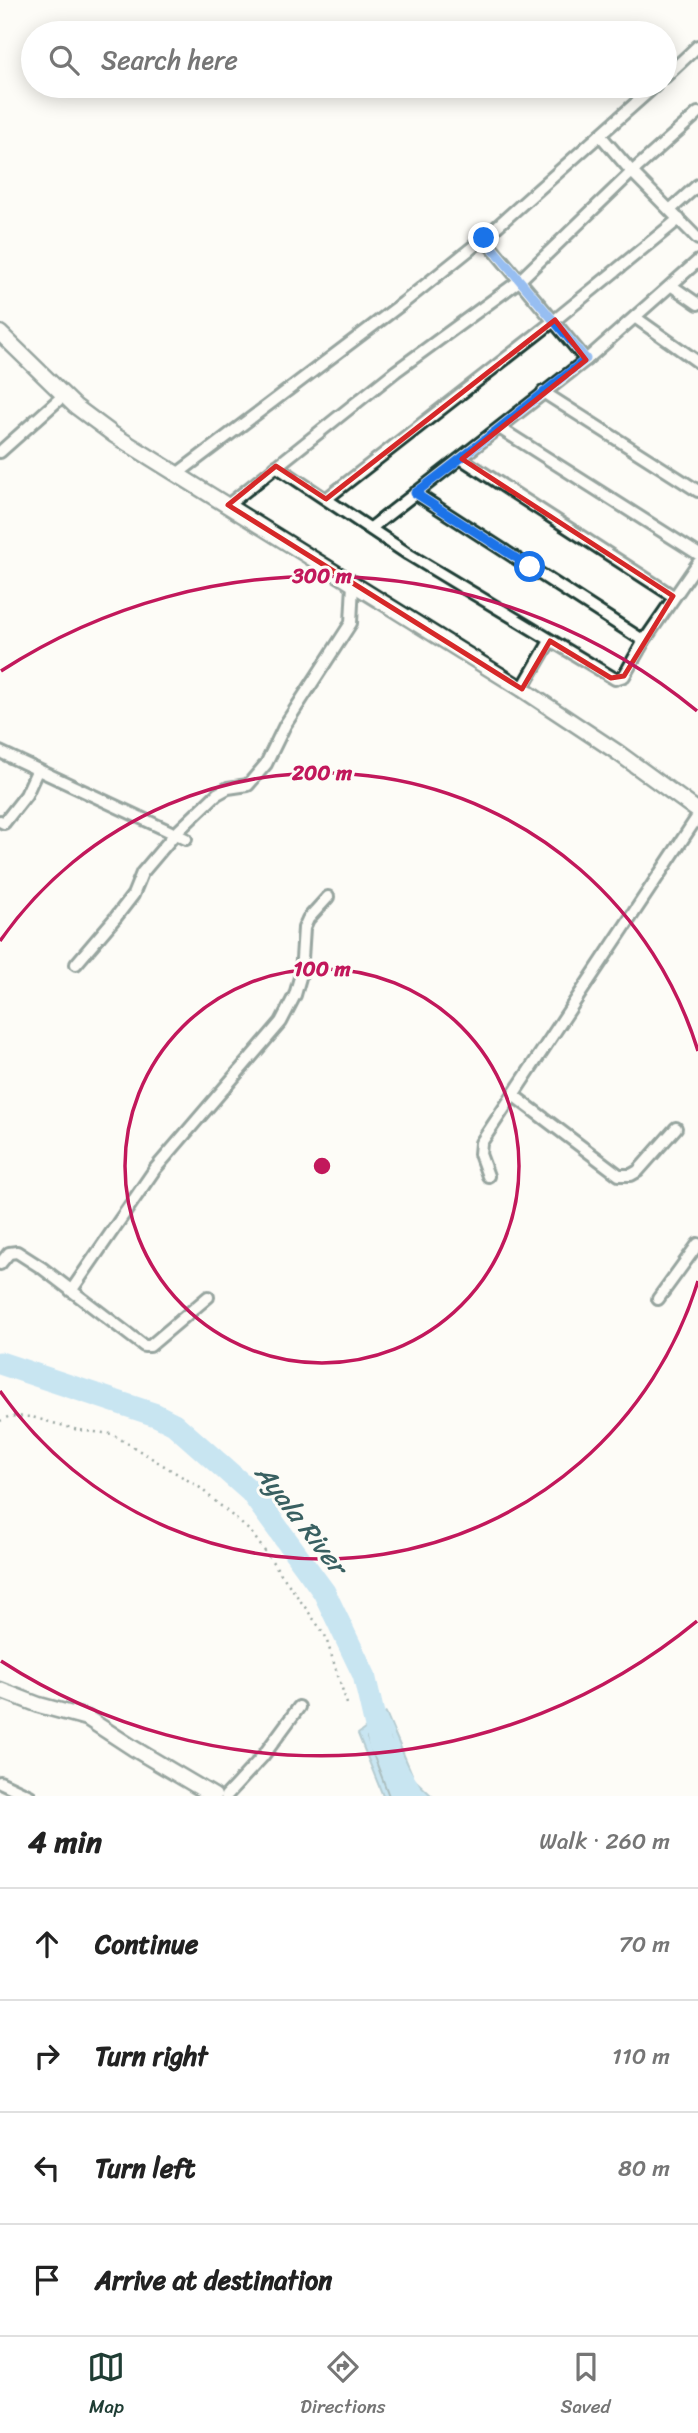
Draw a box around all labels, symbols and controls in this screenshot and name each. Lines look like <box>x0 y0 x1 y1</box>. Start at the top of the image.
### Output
search box <box>21 21 677 98</box>
text: Search here <box>101 37 238 83</box>
icon: search <box>45 41 83 79</box>
route end <box>468 222 499 253</box>
route start <box>514 551 545 582</box>
text: 300 m <box>291 557 353 595</box>
text: 200 m <box>291 754 353 792</box>
text: 100 m <box>293 950 351 988</box>
centre of rings <box>310 1154 334 1178</box>
water label: Ayala River <box>242 1453 362 1588</box>
text: 4 min <box>28 1815 102 1869</box>
text: Walk · 260 m <box>539 1821 670 1862</box>
text: Continue <box>95 1921 198 1967</box>
text: 70 m <box>619 1924 670 1965</box>
icon: ahead <box>28 1925 66 1963</box>
text: Turn right <box>95 2033 208 2079</box>
text: 110 m <box>612 2036 670 2077</box>
icon: right <box>28 2037 66 2075</box>
text: Turn left <box>95 2145 195 2191</box>
text: 80 m <box>618 2148 670 2189</box>
icon: left <box>28 2149 66 2187</box>
text: Arrive at destination <box>95 2257 332 2303</box>
icon: arrive <box>28 2261 66 2299</box>
tab: Map <box>87 2348 125 2423</box>
tab: Directions <box>300 2348 386 2423</box>
tab: Saved <box>560 2348 611 2423</box>

